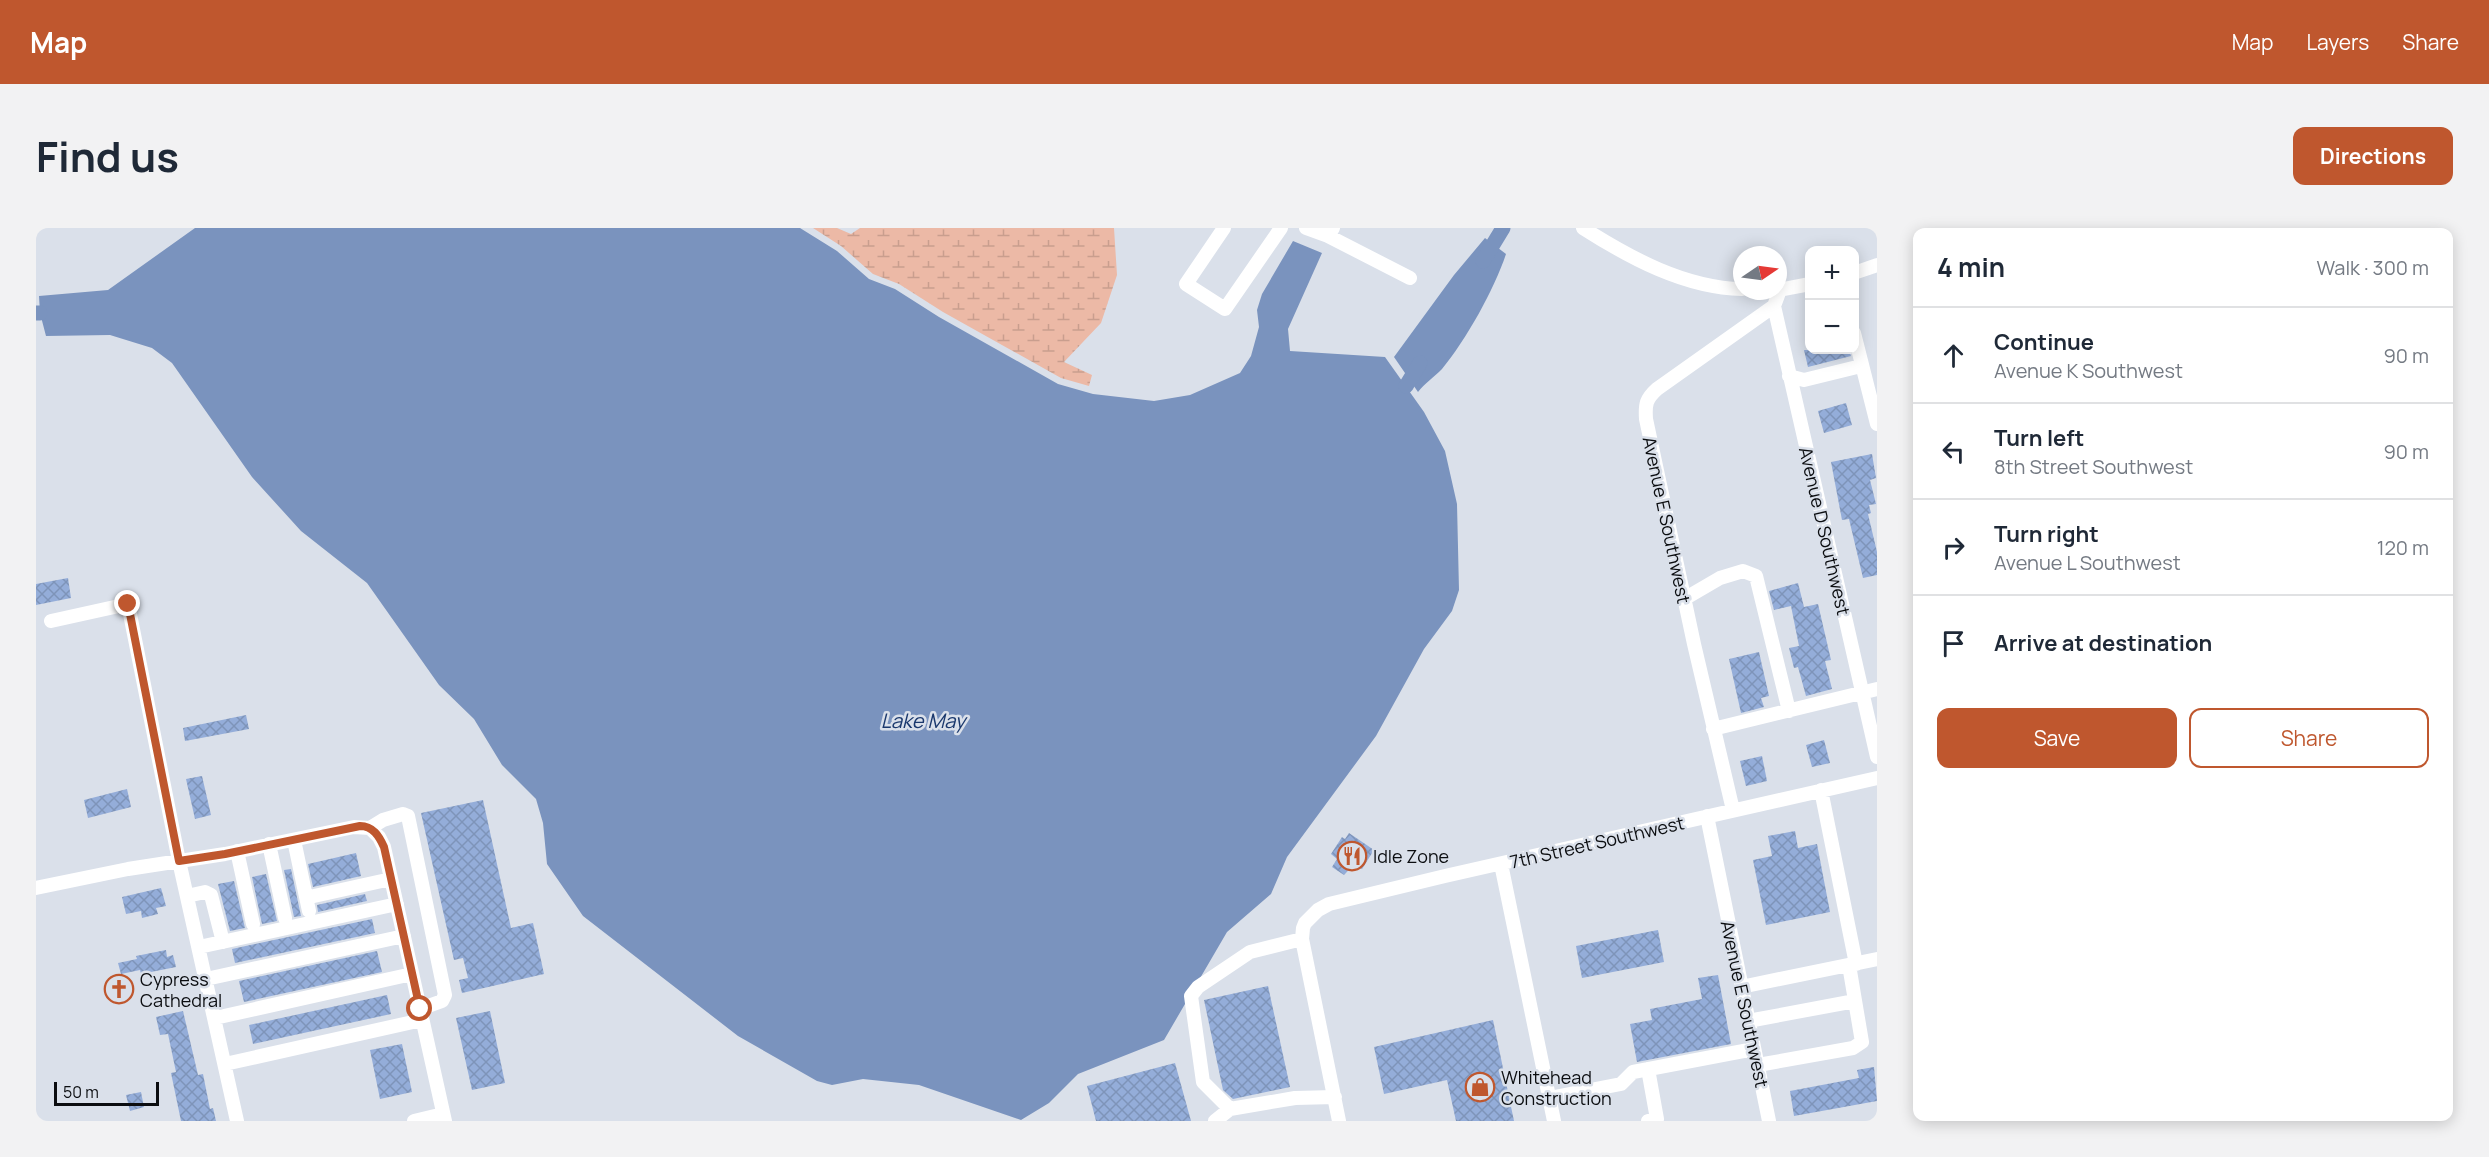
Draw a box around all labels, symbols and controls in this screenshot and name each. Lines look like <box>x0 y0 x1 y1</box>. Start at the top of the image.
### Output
text: Map <box>30 23 87 61</box>
text: Map <box>2232 28 2273 56</box>
text: Layers <box>2306 28 2369 56</box>
text: Share <box>2402 28 2459 56</box>
text: Find us <box>36 127 179 185</box>
button: Directions <box>2293 127 2453 185</box>
north arrow <box>1733 246 1787 300</box>
map controls <box>1805 246 1859 354</box>
button: + <box>1805 246 1859 300</box>
text: 4 min <box>1937 249 2005 285</box>
text: Walk · 300 m <box>2317 254 2429 281</box>
button: − <box>1805 300 1859 354</box>
text: Continue <box>1994 327 2094 357</box>
icon: ahead <box>1937 339 1970 372</box>
text: 90 m <box>2383 342 2429 369</box>
text: Avenue K Southwest <box>1994 357 2183 384</box>
text: Turn left <box>1994 423 2084 453</box>
street label: Avenue E Southwest <box>1638 434 1696 606</box>
icon: left <box>1937 435 1970 468</box>
text: 90 m <box>2383 438 2429 465</box>
street label: Avenue D Southwest <box>1794 445 1856 617</box>
text: 8th Street Southwest <box>1994 453 2193 480</box>
text: Turn right <box>1994 519 2099 549</box>
icon: right <box>1937 531 1970 564</box>
text: 120 m <box>2377 534 2429 561</box>
text: Avenue L Southwest <box>1994 549 2181 576</box>
route end <box>114 590 140 616</box>
icon: arrive <box>1937 627 1970 660</box>
text: Arrive at destination <box>1994 628 2212 658</box>
water label: Lake May <box>881 707 968 734</box>
button: Save <box>1937 708 2177 768</box>
button: Share <box>2189 708 2429 768</box>
street label: 7th Street Southwest <box>1508 810 1686 874</box>
restaurant icon: Idle Zone <box>1336 840 1368 872</box>
place label: Idle Zone <box>1373 844 1449 868</box>
street label: Avenue E Southwest <box>1716 918 1774 1090</box>
place label: Cypress Cathedral <box>140 967 222 1012</box>
church icon: Cypress Cathedral <box>103 973 135 1005</box>
route start <box>406 995 432 1021</box>
place label: Whitehead Construction <box>1501 1065 1612 1110</box>
shop icon: Whitehead Construction <box>1464 1071 1496 1103</box>
scale bar <box>54 1079 159 1106</box>
text: 50 m <box>63 1081 99 1103</box>

